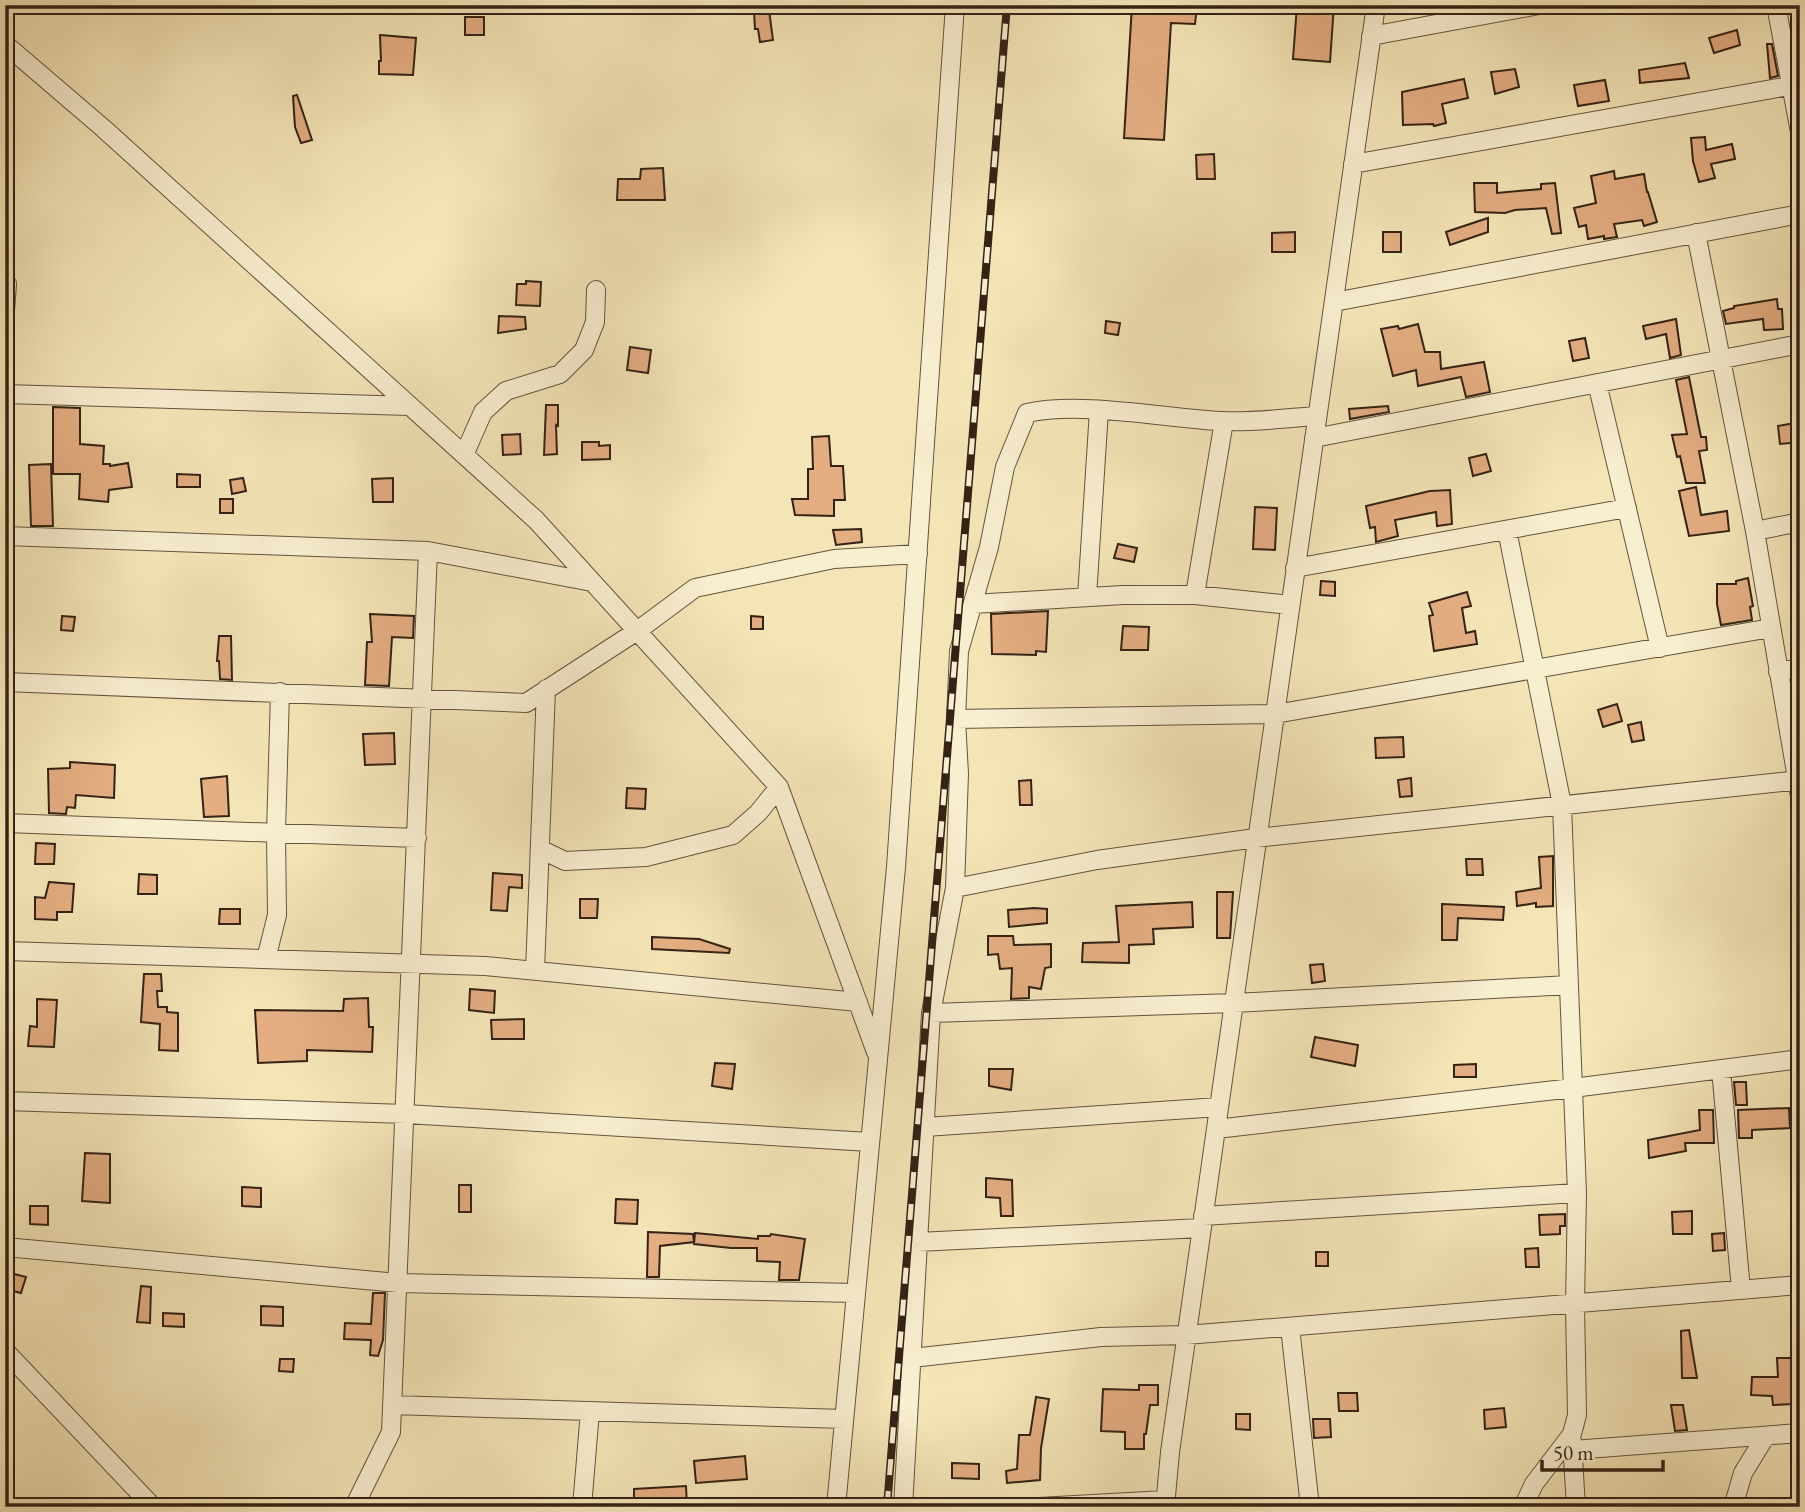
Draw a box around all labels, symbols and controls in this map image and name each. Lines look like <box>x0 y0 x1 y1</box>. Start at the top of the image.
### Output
scale bar <box>1542 1428 1663 1472</box>
text: 50 m <box>1553 1439 1594 1466</box>

